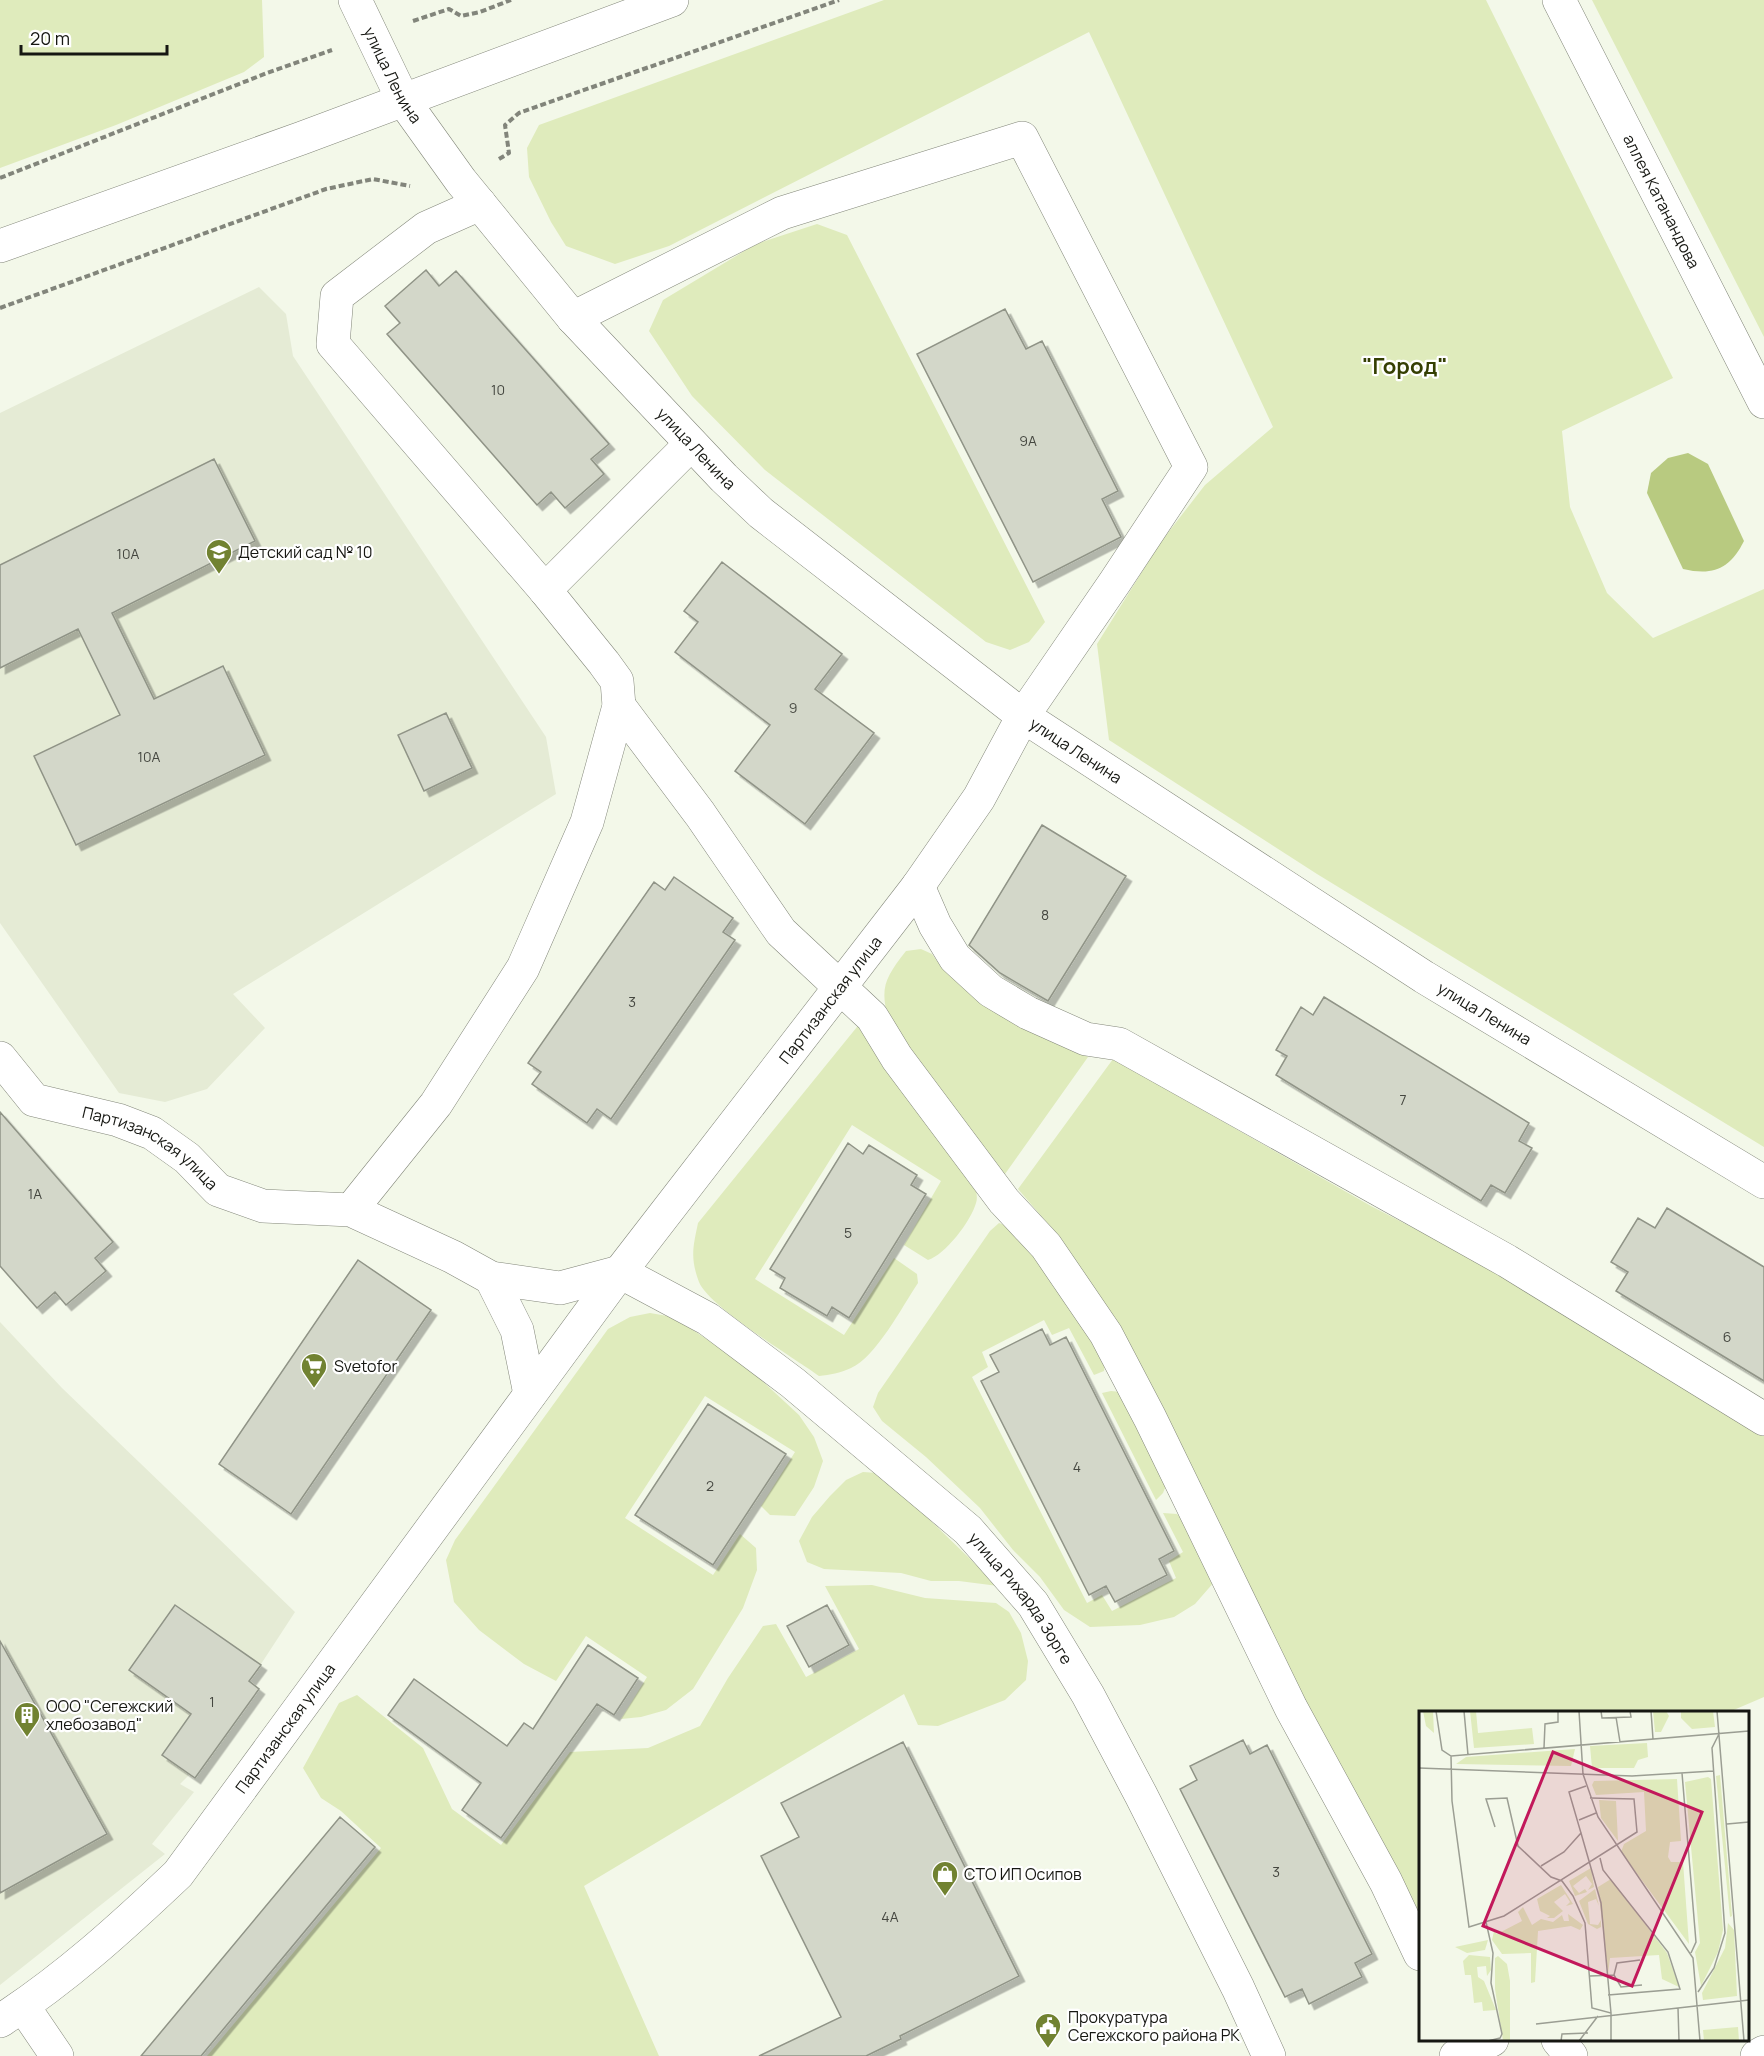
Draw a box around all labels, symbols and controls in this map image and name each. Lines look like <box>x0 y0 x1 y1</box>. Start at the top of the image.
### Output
scale bar <box>21 18 166 56</box>
street label: улица Ленина <box>359 23 427 128</box>
text: 20 m <box>30 26 70 50</box>
street label: аллея Катанандова <box>1618 130 1705 272</box>
district label: "Город" <box>1362 351 1448 381</box>
house number: 10 <box>491 380 505 399</box>
street label: улица Ленина <box>652 402 741 495</box>
house number: 9А <box>1019 431 1037 450</box>
school or university icon: Детский сад № 10 <box>204 537 234 575</box>
place label: Детский сад № 10 <box>238 541 373 563</box>
house number: 10А <box>117 544 140 563</box>
house number: 9 <box>789 698 797 717</box>
street label: улица Ленина <box>1026 712 1126 789</box>
house number: 10А <box>138 747 161 766</box>
house number: 8 <box>1041 905 1049 924</box>
street label: Партизанская улица <box>774 931 887 1068</box>
street label: улица Ленина <box>1433 977 1536 1050</box>
house number: 3 <box>628 992 636 1011</box>
house number: 7 <box>1399 1090 1407 1109</box>
street label: Партизанская улица <box>80 1101 223 1195</box>
house number: 1А <box>28 1184 42 1203</box>
house number: 5 <box>844 1223 852 1242</box>
house number: 6 <box>1723 1327 1731 1346</box>
supermarket icon: Svetofor <box>299 1351 329 1389</box>
place label: Svetofor <box>334 1355 397 1377</box>
house number: 4 <box>1073 1457 1081 1476</box>
house number: 2 <box>706 1476 714 1495</box>
street label: улица Рихарда Зорге <box>964 1527 1078 1668</box>
street label: Партизанская улица <box>230 1659 340 1798</box>
house number: 1 <box>209 1692 215 1711</box>
place label: ООО "Сегежский хлебозавод" <box>46 1695 173 1735</box>
building icon: ООО "Сегежский хлебозавод" <box>12 1700 42 1738</box>
inset map <box>1419 1711 1749 2041</box>
shop icon: СТО ИП Осипов <box>930 1859 960 1897</box>
house number: 3 <box>1272 1862 1280 1881</box>
place label: СТО ИП Осипов <box>964 1863 1082 1885</box>
house number: 4А <box>881 1907 899 1926</box>
place label: Прокуратура Сегежского района РК <box>1068 2006 1240 2046</box>
public building icon: Прокуратура Сегежского района РК <box>1033 2011 1063 2049</box>

